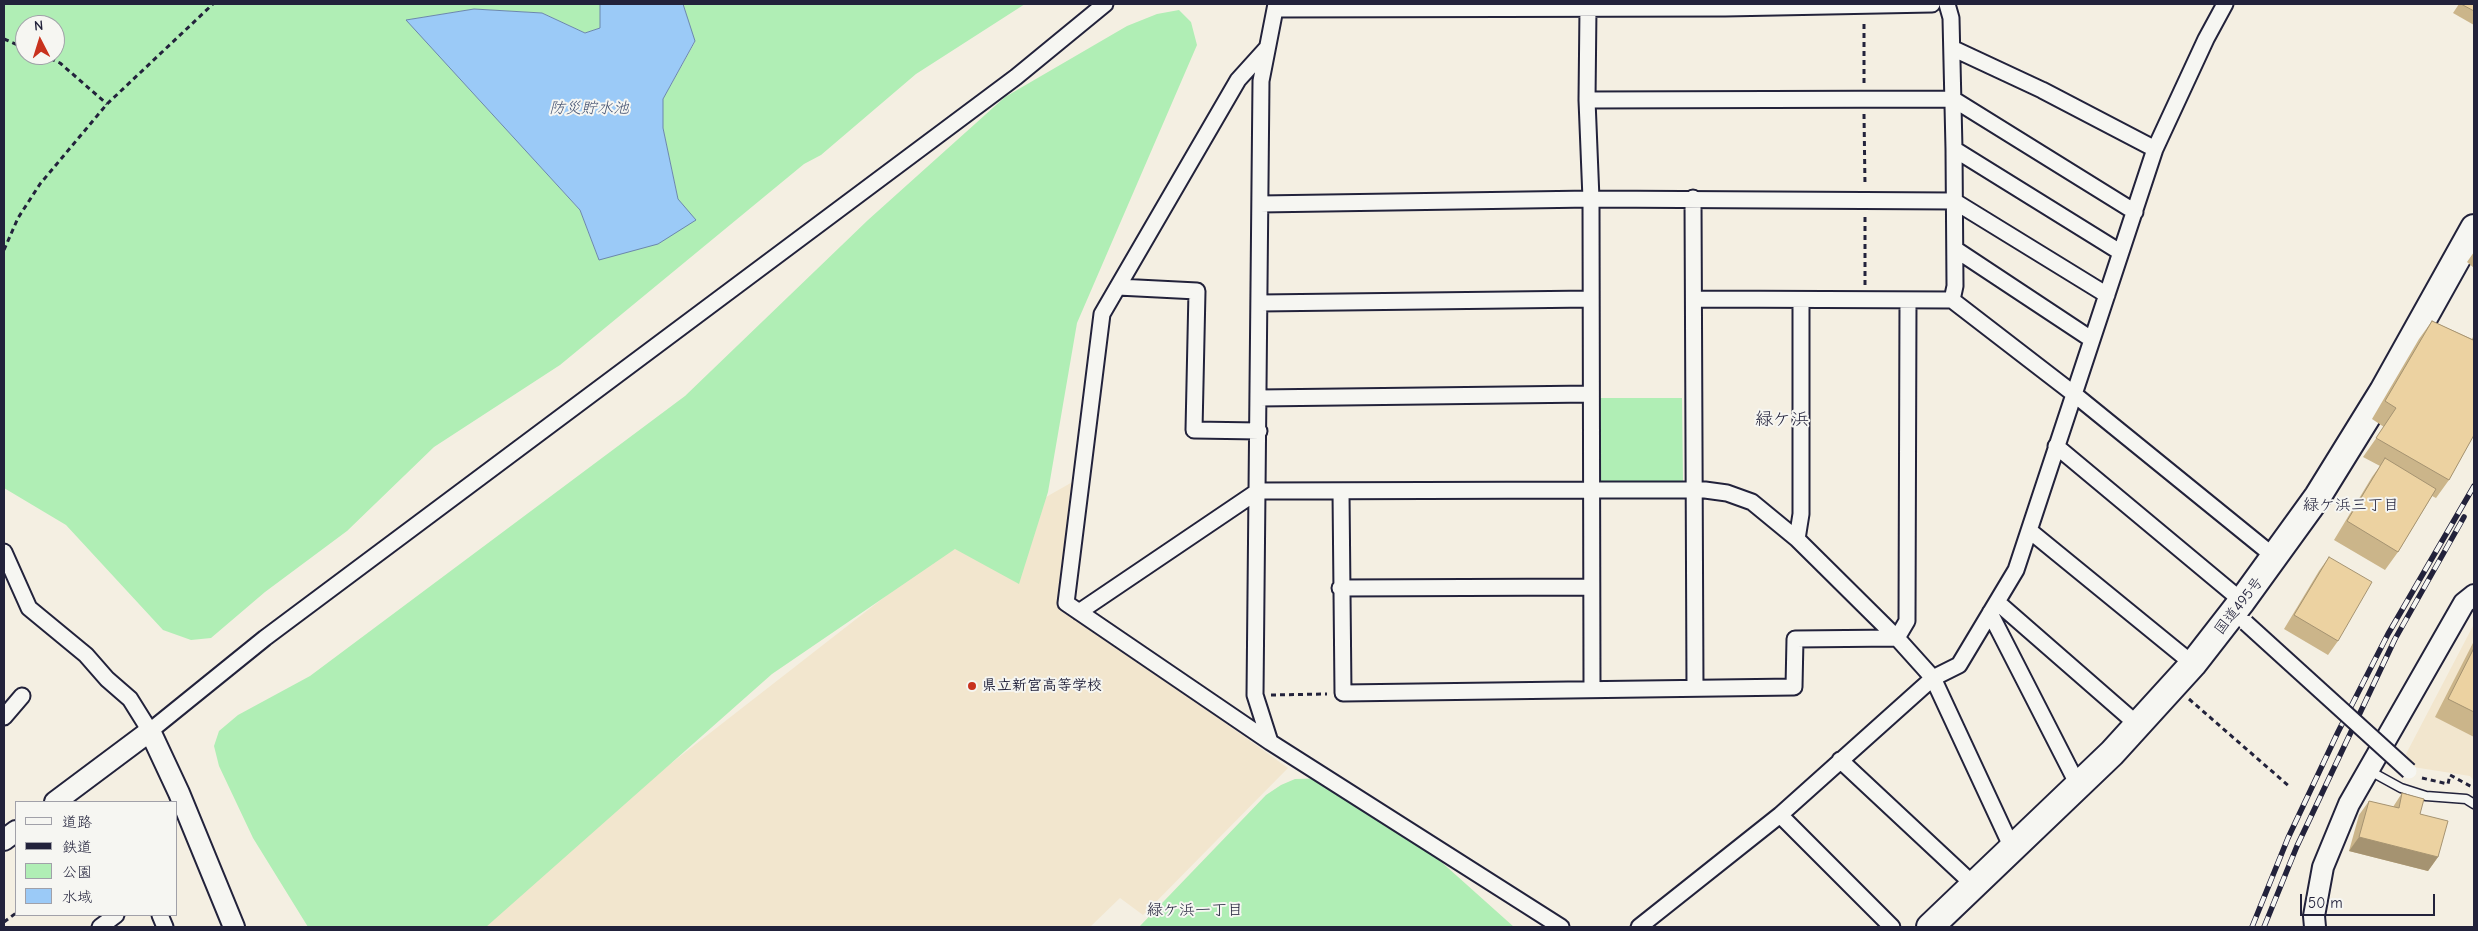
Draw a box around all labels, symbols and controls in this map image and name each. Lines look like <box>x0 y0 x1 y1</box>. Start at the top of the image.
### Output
north arrow <box>15 15 65 65</box>
text: N <box>33 17 44 34</box>
water label: 防災貯水池 <box>549 98 629 118</box>
district label: 緑ケ浜 <box>1755 409 1809 431</box>
district label: 緑ケ浜三丁目 <box>2303 495 2399 515</box>
street label: 国道495号 <box>2211 574 2267 638</box>
place label: 県立新宮高等学校 <box>982 677 1102 695</box>
marker: 県立新宮高等学校 <box>966 680 978 692</box>
legend <box>15 801 178 916</box>
text: 道路 <box>62 813 92 831</box>
text: 鉄道 <box>62 838 92 856</box>
text: 公園 <box>62 863 92 881</box>
scale bar <box>2303 884 2438 916</box>
text: 水域 <box>62 888 92 906</box>
text: 50 m <box>2308 894 2343 912</box>
district label: 緑ケ浜一丁目 <box>1147 900 1243 920</box>

